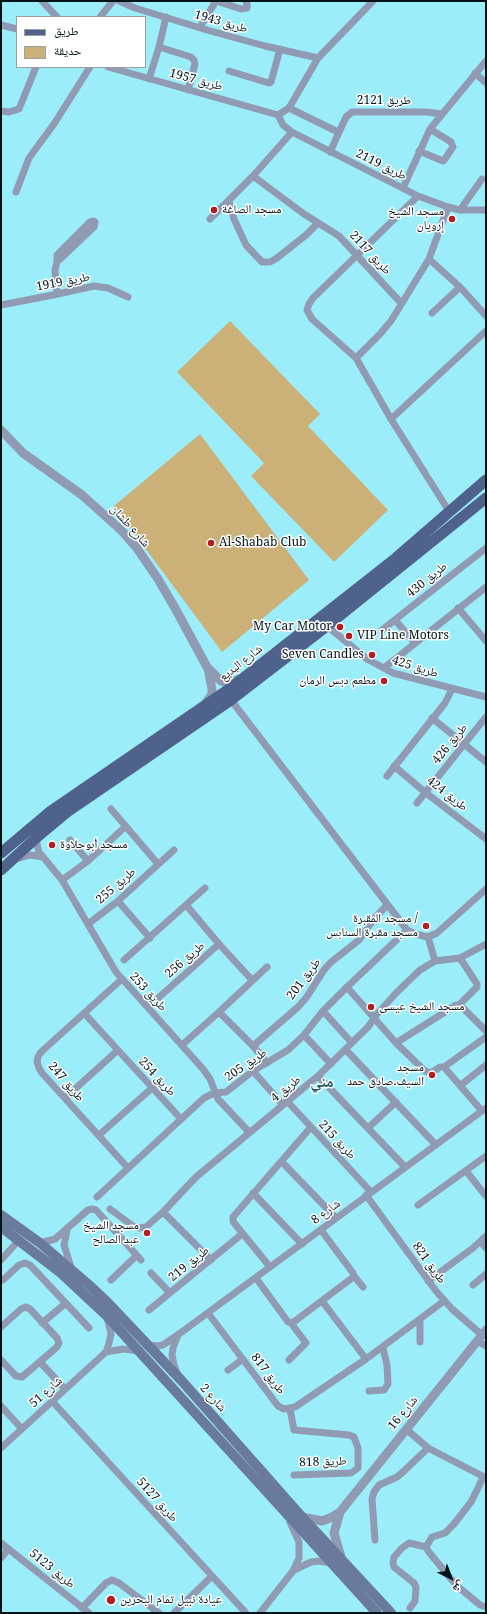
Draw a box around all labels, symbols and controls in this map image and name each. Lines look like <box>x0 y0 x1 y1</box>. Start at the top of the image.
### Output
street label: طريق 1943 <box>193 8 249 36</box>
legend <box>16 16 146 68</box>
text: طريق <box>54 22 79 39</box>
text: حديقة <box>54 42 82 59</box>
street label: طريق 1957 <box>168 66 224 94</box>
street label: طريق 2121 <box>357 94 411 108</box>
street label: طريق 2119 <box>353 147 409 183</box>
place label: مسجد الصاغة <box>222 203 281 217</box>
marker: مسجد الصاغة <box>209 205 219 215</box>
place label: مسجد الشيخ إرويان <box>388 205 444 233</box>
marker: مسجد الشيخ إرويان <box>447 214 457 224</box>
street label: طريق 2117 <box>346 228 394 278</box>
street label: طريق 1919 <box>35 270 91 294</box>
street label: شارع طشان <box>107 502 153 550</box>
place label: Al-Shabab Club <box>219 536 306 550</box>
marker: Al-Shabab Club <box>206 538 216 548</box>
street label: طريق 430 <box>404 559 450 601</box>
place label: My Car Motor <box>253 620 332 634</box>
marker: My Car Motor <box>335 622 345 632</box>
place label: VIP Line Motors <box>357 629 449 643</box>
marker: VIP Line Motors <box>344 631 354 641</box>
street label: شارع البديع <box>217 642 265 684</box>
place label: Seven Candles <box>282 648 364 662</box>
marker: Seven Candles <box>367 650 377 660</box>
street label: طريق 425 <box>390 653 440 681</box>
place label: مطعم دبس الرمان <box>299 674 376 688</box>
marker: مطعم دبس الرمان <box>379 676 389 686</box>
street label: طريق 426 <box>429 721 471 767</box>
street label: طريق 424 <box>424 774 470 814</box>
place label: مسجد أبوحلاوة <box>60 838 127 852</box>
marker: مسجد أبوحلاوة <box>47 840 57 850</box>
street label: طريق 255 <box>93 865 139 907</box>
place label: مسجد المقبرة / مسجد مقبرة السنابس <box>326 912 418 940</box>
marker: مسجد المقبرة / مسجد مقبرة السنابس <box>421 921 431 931</box>
street label: طريق 256 <box>162 939 208 981</box>
street label: طريق 201 <box>284 956 324 1002</box>
street label: طريق 253 <box>126 970 170 1014</box>
place label: مسجد الشيخ عيسى <box>379 1000 465 1014</box>
marker: مسجد الشيخ عيسى <box>366 1002 376 1012</box>
street label: طريق 205 <box>222 1045 270 1085</box>
street label: طريق 254 <box>135 1055 179 1099</box>
street label: طريق 247 <box>45 1059 87 1105</box>
place label: مسجد السيف.صادق حمد <box>347 1061 424 1089</box>
marker: مسجد السيف.صادق حمد <box>427 1070 437 1080</box>
district label: مني <box>310 1072 334 1092</box>
street label: طريق 4 <box>268 1073 304 1105</box>
street label: طريق 215 <box>315 1118 359 1162</box>
street label: شارع 8 <box>309 1196 343 1228</box>
place label: مسجد الشيخ عبد الصالح <box>83 1219 139 1247</box>
marker: مسجد الشيخ عبد الصالح <box>142 1228 152 1238</box>
street label: طريق 821 <box>409 1239 449 1287</box>
street label: طريق 219 <box>166 1243 212 1285</box>
street label: طريق 817 <box>248 1351 288 1397</box>
street label: شارع 51 <box>27 1373 65 1411</box>
street label: شارع 2 <box>197 1381 229 1415</box>
street label: شارع 16 <box>385 1393 421 1433</box>
street label: طريق 818 <box>299 1454 347 1470</box>
street label: طريق 5127 <box>133 1475 181 1525</box>
street label: طريق 5123 <box>26 1546 78 1592</box>
north arrow <box>431 1558 471 1598</box>
text: ش <box>450 1578 469 1597</box>
place label: عيادة نبيل تمام البحرين <box>120 1593 222 1607</box>
marker: عيادة نبيل تمام البحرين <box>105 1594 117 1606</box>

